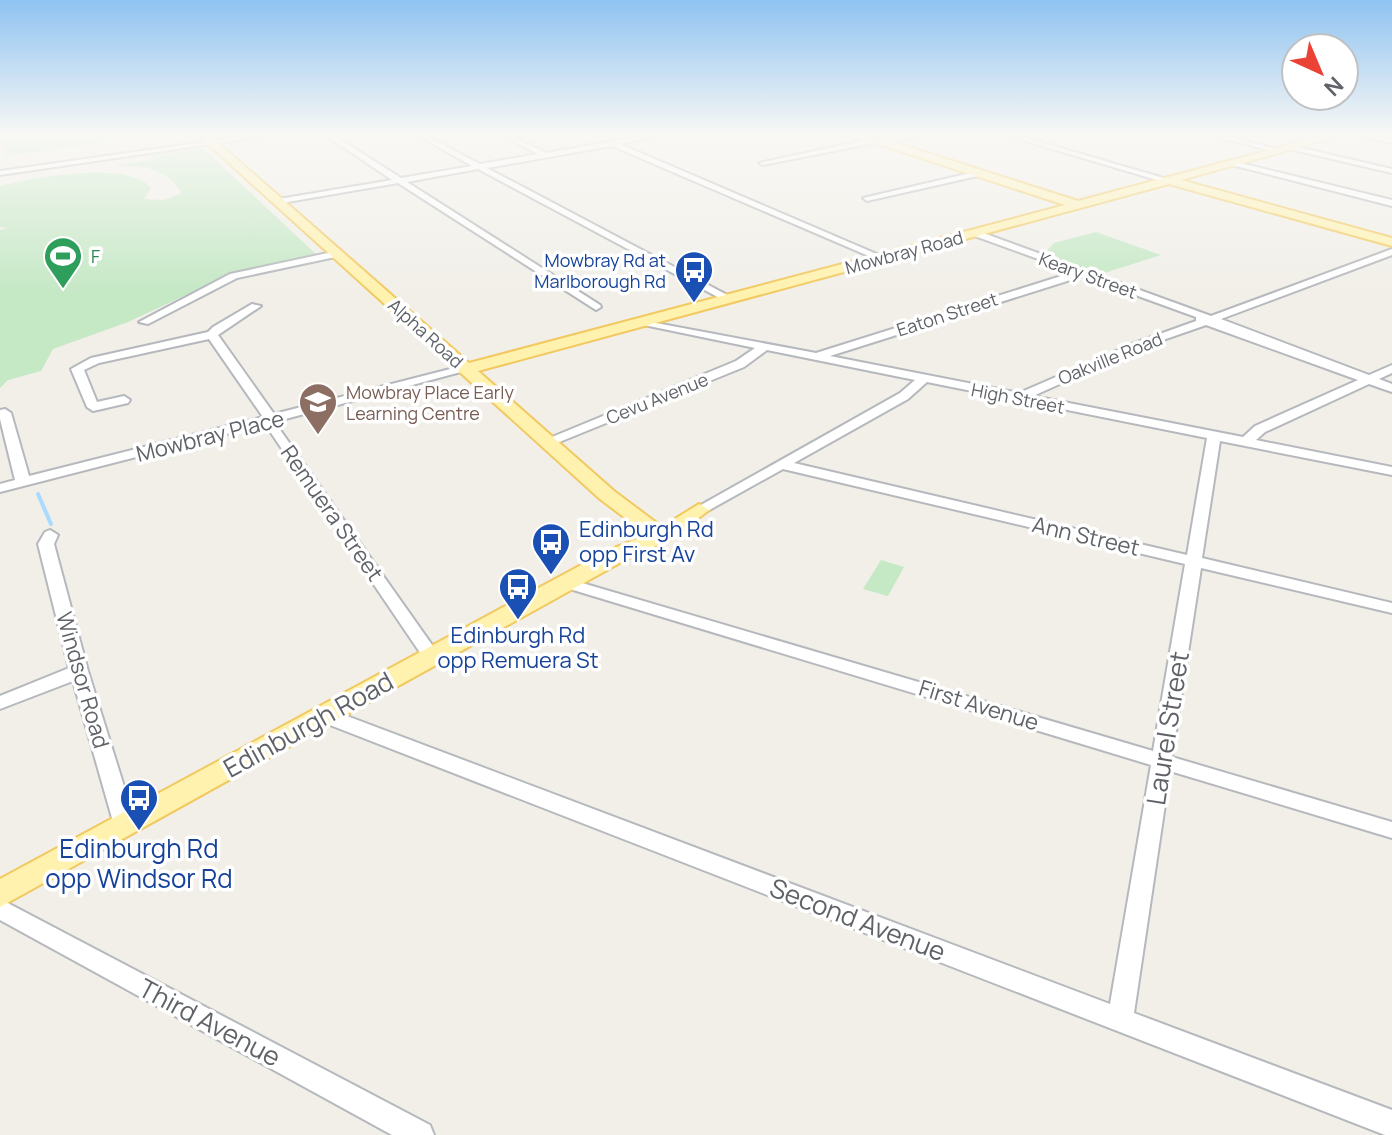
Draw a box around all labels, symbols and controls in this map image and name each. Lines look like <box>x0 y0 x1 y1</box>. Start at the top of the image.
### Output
north arrow <box>1280 32 1360 112</box>
text: N <box>1318 70 1350 103</box>
street label: Mowbray Road <box>842 225 966 279</box>
sports icon: F <box>42 235 84 290</box>
place label: F <box>91 244 100 268</box>
street label: Keary Street <box>1036 246 1140 304</box>
place label: Mowbray Rd at Marlborough Rd <box>534 248 666 293</box>
bus stop icon: Mowbray Rd at Marlborough Rd <box>673 249 715 304</box>
street label: Eaton Street <box>893 286 1001 342</box>
street label: Alpha Road <box>383 293 469 373</box>
street label: Oakville Road <box>1054 326 1166 390</box>
street label: Cevu Avenue <box>602 367 712 429</box>
street label: High Street <box>969 377 1067 419</box>
place label: Mowbray Place Early Learning Centre <box>346 380 514 425</box>
school or university icon: Mowbray Place Early Learning Centre <box>297 381 339 436</box>
street label: Mowbray Place <box>133 403 287 469</box>
street label: Remuera Street <box>274 439 390 587</box>
street label: Ann Street <box>1029 509 1143 563</box>
place label: Edinburgh Rd opp First Av <box>579 514 714 569</box>
bus stop icon: Edinburgh Rd opp First Av <box>530 521 572 576</box>
bus stop icon: Edinburgh Rd opp Remuera St <box>497 566 539 621</box>
street label: Windsor Road <box>49 608 117 752</box>
place label: Edinburgh Rd opp Remuera St <box>438 620 599 675</box>
street label: Laurel Street <box>1137 649 1197 807</box>
street label: Edinburgh Road <box>217 662 399 786</box>
street label: First Avenue <box>915 673 1043 737</box>
bus stop icon: Edinburgh Rd opp Windsor Rd <box>118 777 160 832</box>
place label: Edinburgh Rd opp Windsor Rd <box>45 830 233 896</box>
street label: Second Avenue <box>765 869 951 969</box>
street label: Third Avenue <box>133 970 287 1074</box>

